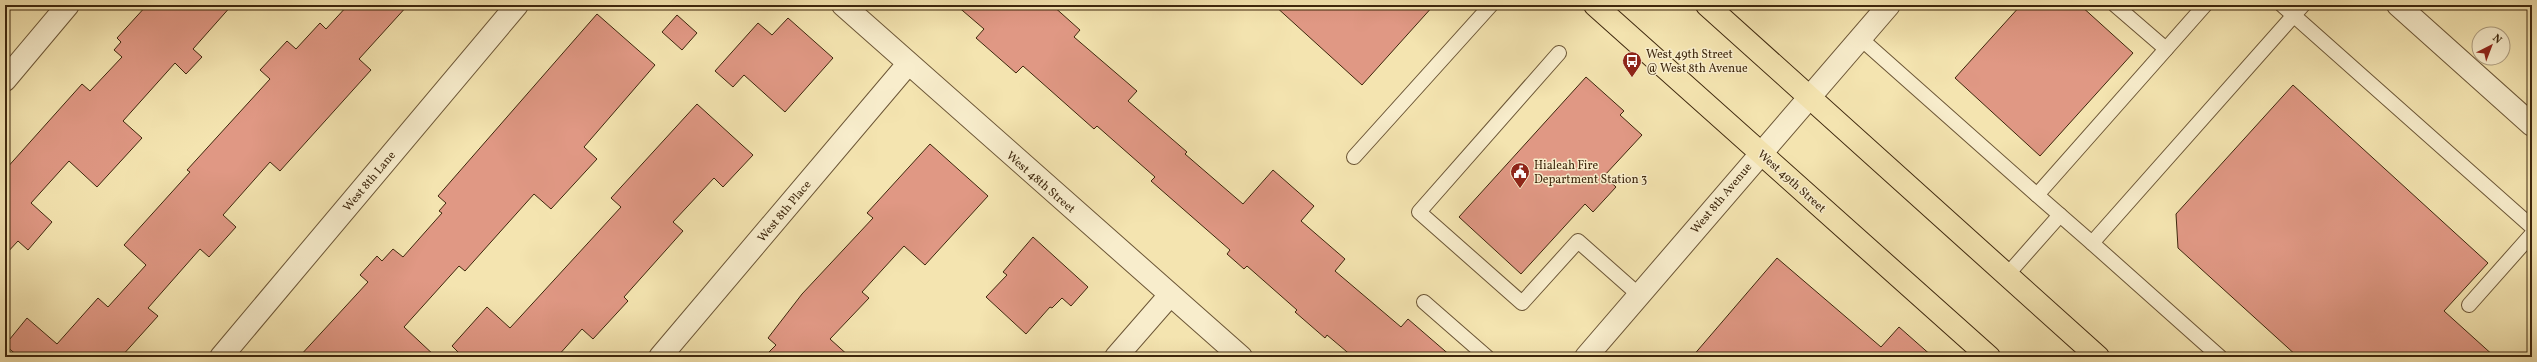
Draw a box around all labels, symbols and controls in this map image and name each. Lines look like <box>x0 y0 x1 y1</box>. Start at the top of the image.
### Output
north arrow <box>2471 26 2511 66</box>
text: N <box>2489 31 2505 48</box>
place label: West 49th Street @ West 8th Avenue <box>1646 47 1748 77</box>
bus stop icon: West 49th Street @ West 8th Avenue <box>1621 50 1643 78</box>
street label: West 49th Street <box>1754 147 1829 217</box>
street label: West 8th Lane <box>340 148 400 215</box>
street label: West 48th Street <box>1002 148 1078 217</box>
place label: Hialeah Fire Department Station 3 <box>1534 158 1647 188</box>
street label: West 8th Avenue <box>1687 160 1756 237</box>
public building icon: Hialeah Fire Department Station 3 <box>1509 161 1531 189</box>
street label: West 8th Place <box>754 177 816 246</box>

